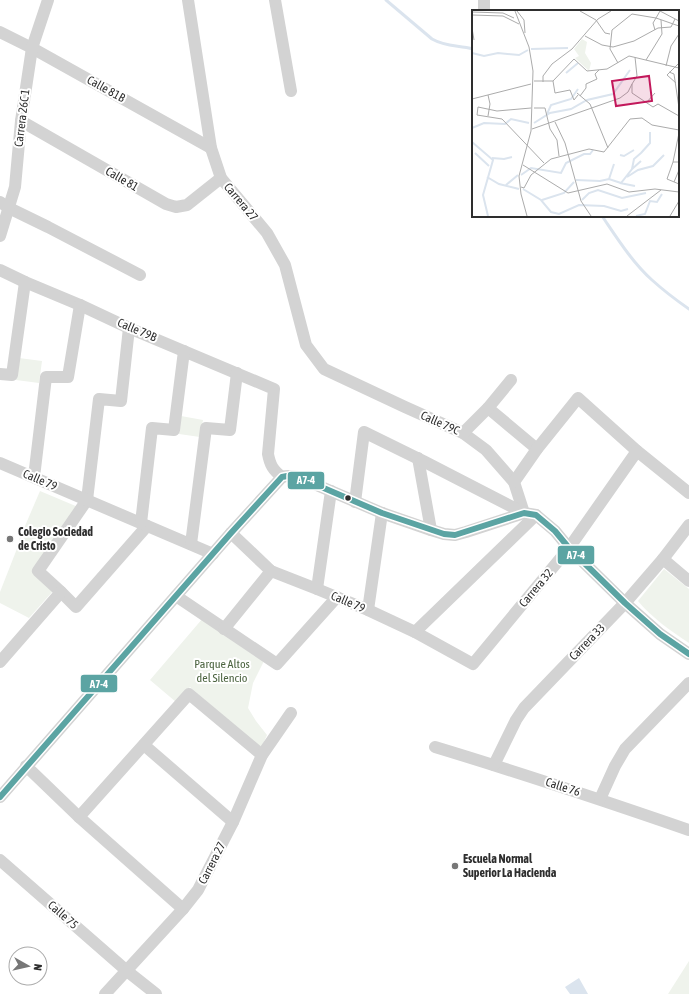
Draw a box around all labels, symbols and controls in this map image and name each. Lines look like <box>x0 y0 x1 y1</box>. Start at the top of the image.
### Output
inset map <box>472 10 679 217</box>
street label: Calle 81B <box>85 73 128 105</box>
street label: Carrera 26C 1 <box>12 88 33 148</box>
street label: Calle 81 <box>103 164 141 194</box>
street label: Carrera 27 <box>221 180 261 224</box>
street label: Calle 79B <box>115 315 159 345</box>
street label: Calle 79C <box>418 408 462 438</box>
street label: Calle 79 <box>21 467 59 494</box>
line badge: A7-4 <box>287 471 325 490</box>
text: A7-4 <box>296 474 315 486</box>
unlabelled marker <box>343 493 353 503</box>
place label: Colegio Sociedad de Cristo <box>18 525 93 553</box>
marker: Colegio Sociedad de Cristo <box>5 534 15 544</box>
line badge: A7-4 <box>557 545 595 565</box>
text: A7-4 <box>566 549 585 561</box>
street label: Carrera 32 <box>516 566 556 610</box>
street label: Calle 79 <box>329 589 367 616</box>
street label: Carrera 33 <box>566 621 608 663</box>
park label: Parque Altos del Silencio <box>194 657 250 685</box>
line badge: A7-4 <box>80 674 118 693</box>
text: A7-4 <box>89 678 108 690</box>
street label: Calle 76 <box>544 775 582 799</box>
street label: Carrera 27 <box>195 839 229 886</box>
place label: Escuela Normal Superior La Hacienda <box>463 852 557 880</box>
marker: Escuela Normal Superior La Hacienda <box>450 861 460 871</box>
street label: Calle 75 <box>45 898 81 932</box>
north arrow <box>8 946 48 986</box>
text: N <box>32 963 44 971</box>

